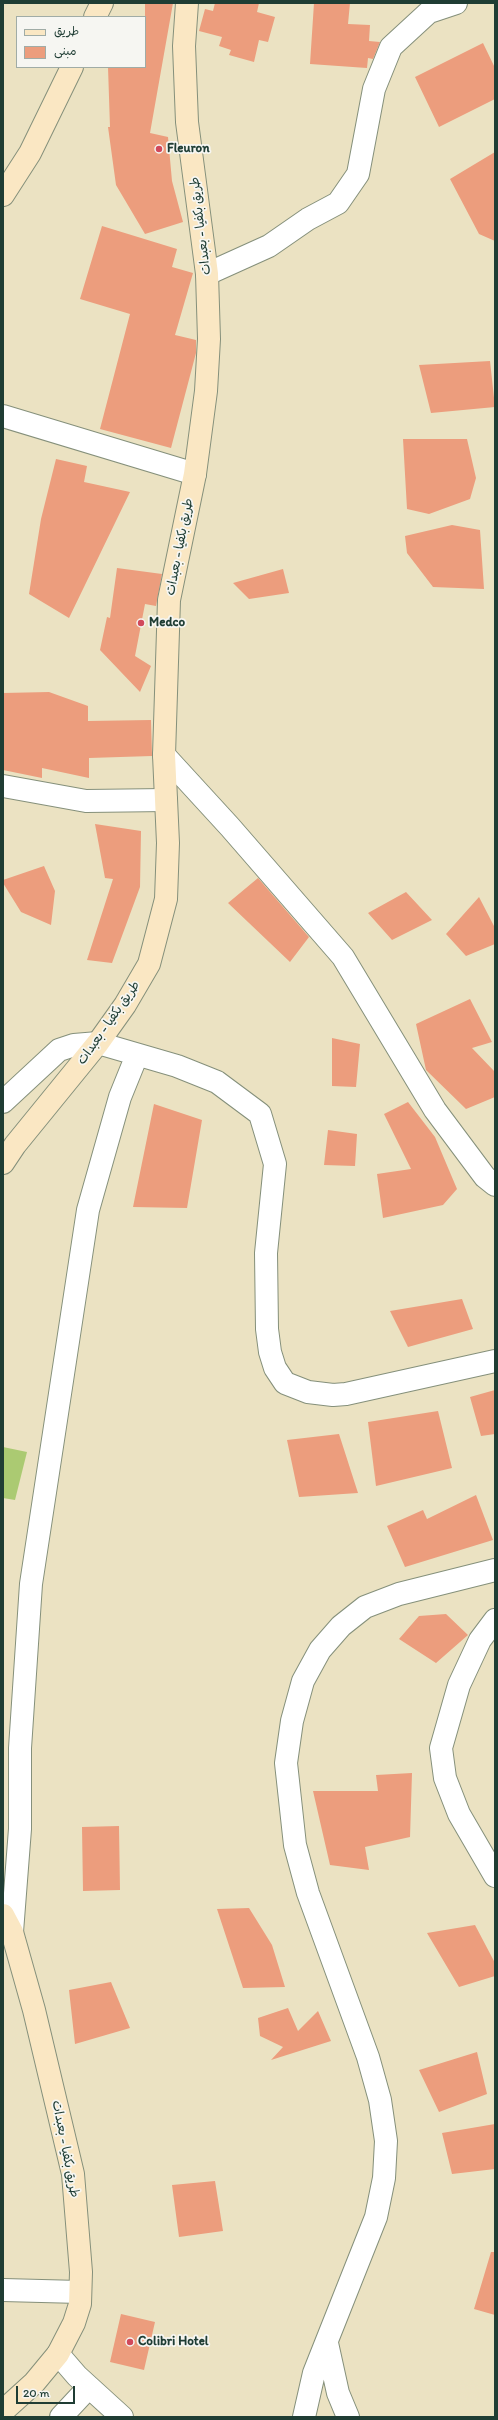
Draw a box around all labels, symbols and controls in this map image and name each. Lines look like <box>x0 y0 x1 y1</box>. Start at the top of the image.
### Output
legend <box>16 16 146 68</box>
text: طريق <box>54 24 79 38</box>
text: مبنى <box>54 44 77 58</box>
place label: Fleuron <box>167 141 210 157</box>
marker: Fleuron <box>154 144 164 154</box>
street label: طريق بكفيا - بعبدات <box>187 176 215 276</box>
street label: طريق بكفيا - بعبدات <box>163 497 197 597</box>
place label: Medco <box>149 615 185 631</box>
marker: Medco <box>136 618 146 628</box>
street label: طريق بكفيا - بعبدات <box>74 978 144 1068</box>
street label: طريق بكفيا - بعبدات <box>48 2099 82 2199</box>
place label: Colibri Hotel <box>138 2334 208 2350</box>
marker: Colibri Hotel <box>125 2337 135 2347</box>
scale bar <box>18 2378 77 2404</box>
text: 20 m <box>23 2386 50 2400</box>

